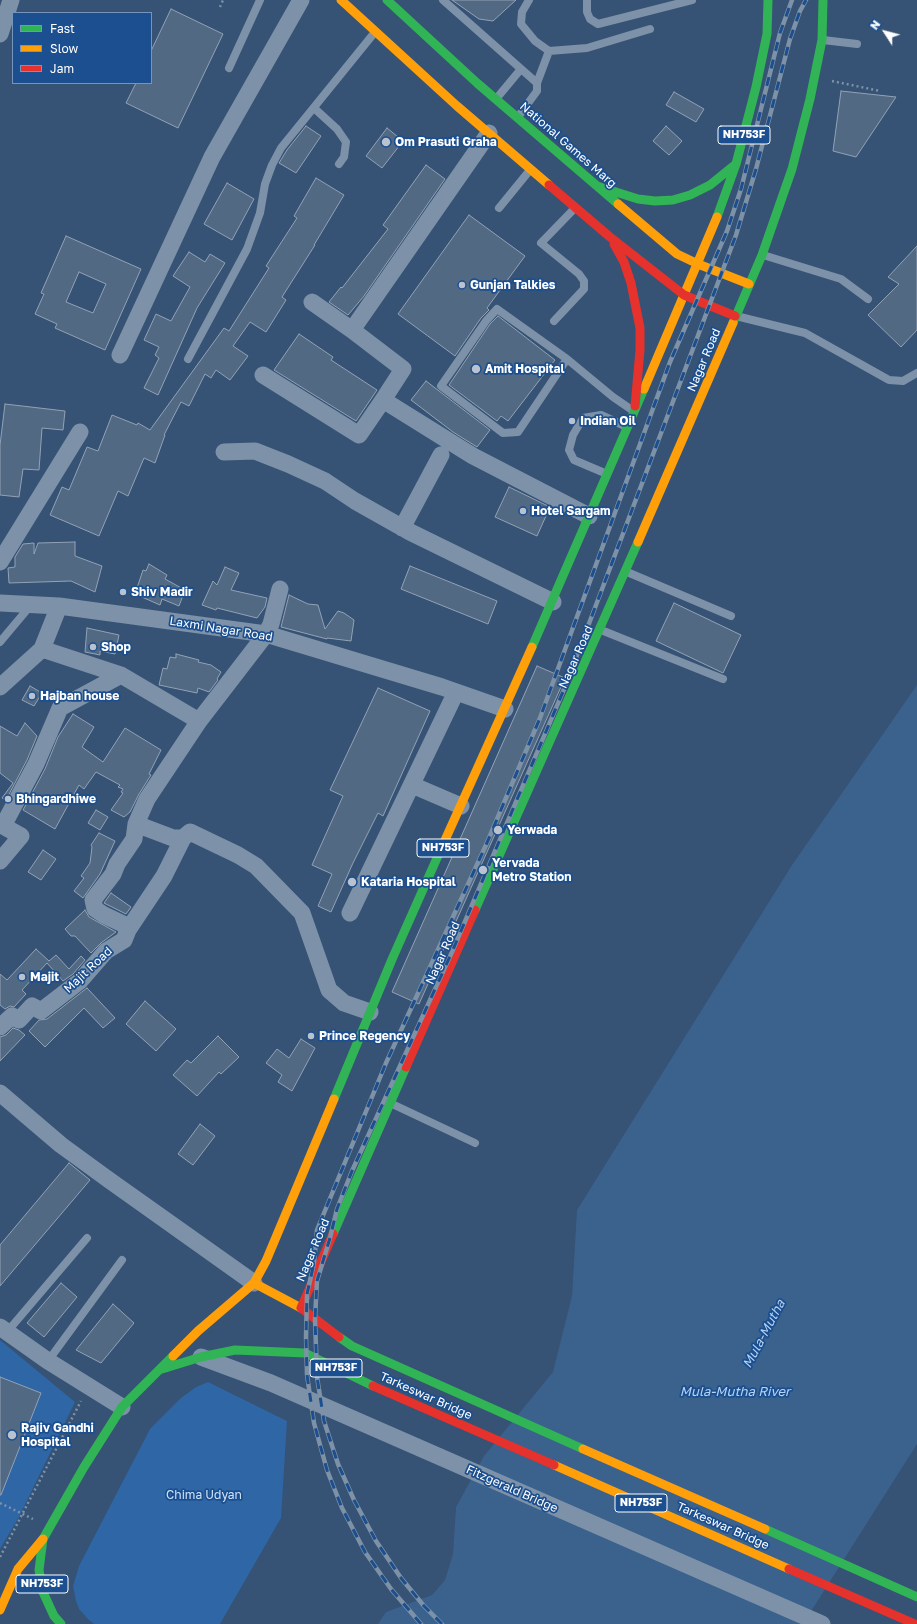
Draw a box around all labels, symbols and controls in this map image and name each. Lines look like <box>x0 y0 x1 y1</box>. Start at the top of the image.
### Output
legend <box>12 12 152 84</box>
north arrow <box>865 12 905 52</box>
text: N <box>867 17 883 32</box>
text: Fast <box>50 21 75 36</box>
text: Slow <box>50 41 78 56</box>
text: Jam <box>50 61 74 76</box>
street label: National Games Marg <box>517 99 619 191</box>
road number: NH753F <box>718 126 770 144</box>
place label: Om Prasuti Graha <box>395 135 497 149</box>
marker: Om Prasuti Graha <box>380 136 392 148</box>
place label: Gunjan Talkies <box>470 278 556 292</box>
marker: Gunjan Talkies <box>457 280 467 290</box>
street label: Nagar Road <box>684 326 724 394</box>
place label: Amit Hospital <box>485 362 565 376</box>
marker: Amit Hospital <box>470 363 482 375</box>
place label: Indian Oil <box>580 414 636 428</box>
marker: Indian Oil <box>567 416 577 426</box>
place label: Hotel Sargam <box>531 504 610 518</box>
marker: Hotel Sargam <box>518 506 528 516</box>
place label: Shiv Madir <box>131 585 193 599</box>
marker: Shiv Madir <box>118 587 128 597</box>
street label: Laxmi Nagar Road <box>168 614 274 644</box>
street label: Nagar Road <box>556 623 596 691</box>
place label: Shop <box>101 640 131 654</box>
marker: Shop <box>88 642 98 652</box>
place label: Hajban house <box>40 689 119 703</box>
marker: Hajban house <box>27 691 37 701</box>
place label: Bhingardhiwe <box>16 792 96 806</box>
marker: Bhingardhiwe <box>3 794 13 804</box>
place label: Yerwada <box>507 823 557 837</box>
marker: Yerwada <box>492 824 504 836</box>
road number: NH753F <box>417 839 469 857</box>
place label: Yervada Metro Station <box>492 856 571 884</box>
marker: Yervada Metro Station <box>477 864 489 876</box>
place label: Kataria Hospital <box>361 875 456 889</box>
marker: Kataria Hospital <box>346 876 358 888</box>
street label: Nagar Road <box>423 919 463 987</box>
street label: Majit Road <box>61 944 115 996</box>
place label: Majit <box>30 970 59 984</box>
marker: Majit <box>17 972 27 982</box>
place label: Prince Regency <box>319 1029 410 1043</box>
marker: Prince Regency <box>306 1031 316 1041</box>
street label: Nagar Road <box>293 1216 333 1284</box>
water label: Mula-Mutha <box>739 1297 789 1371</box>
road number: NH753F <box>310 1359 362 1377</box>
street label: Tarkeswar Bridge <box>378 1369 474 1423</box>
water label: Mula-Mutha River <box>680 1384 790 1400</box>
place label: Rajiv Gandhi Hospital <box>21 1421 94 1449</box>
marker: Rajiv Gandhi Hospital <box>6 1429 18 1441</box>
street label: Fitzgerald Bridge <box>464 1462 560 1516</box>
park label: Chima Udyan <box>166 1488 242 1502</box>
road number: NH753F <box>615 1494 667 1512</box>
street label: Tarkeswar Bridge <box>675 1499 771 1553</box>
road number: NH753F <box>16 1575 68 1593</box>

